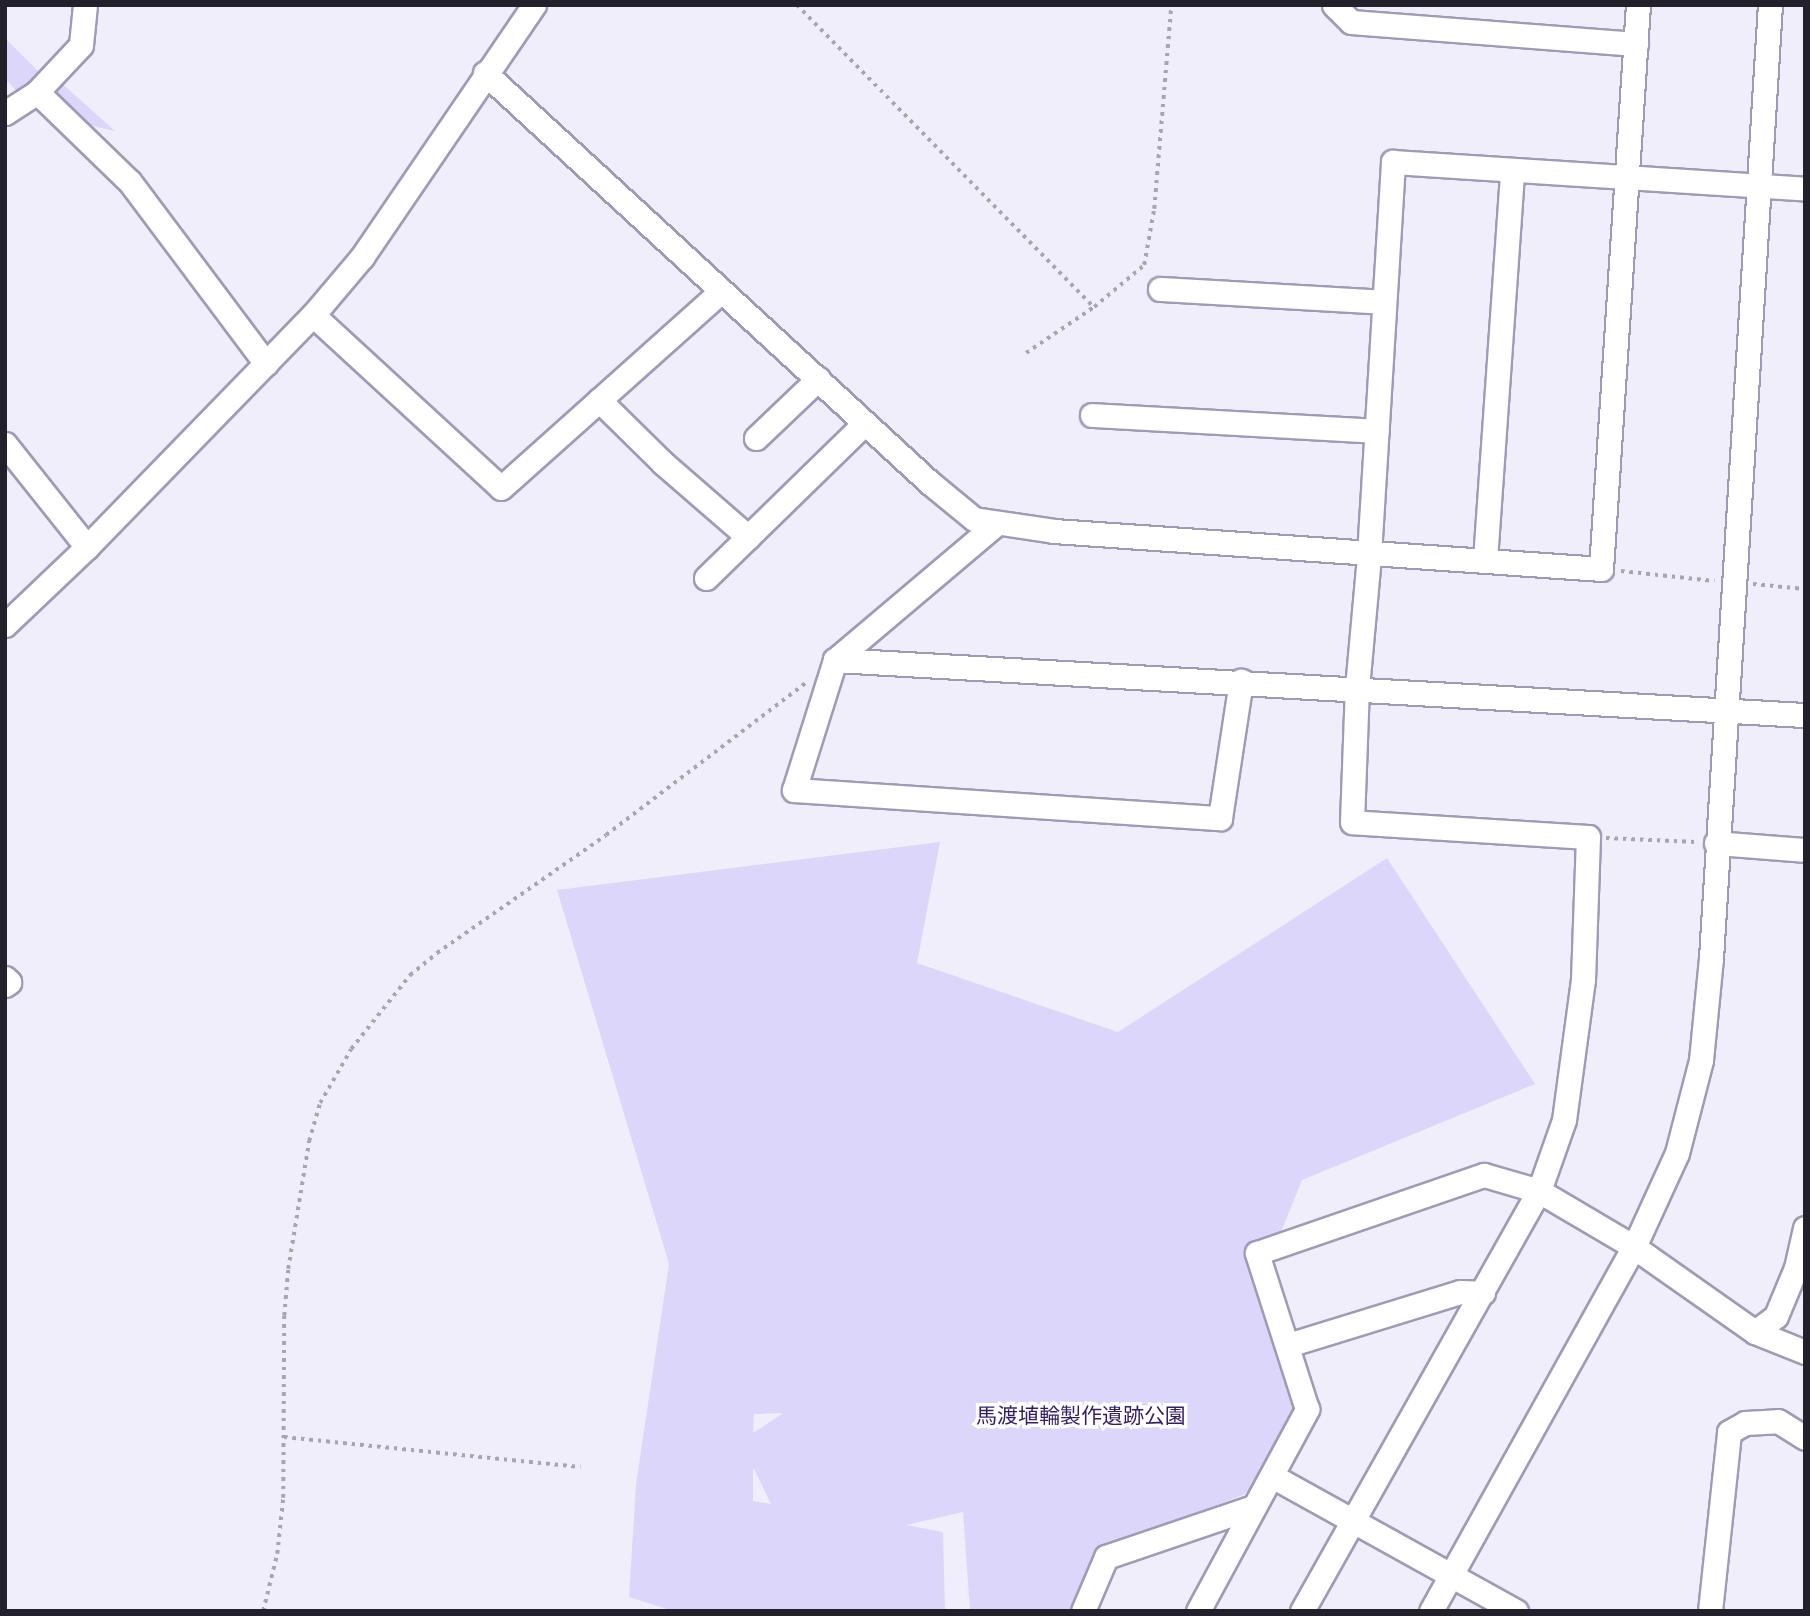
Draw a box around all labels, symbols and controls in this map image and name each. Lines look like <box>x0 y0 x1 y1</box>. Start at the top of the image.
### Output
park label: 馬渡埴輪製作遺跡公園 <box>976 1403 1186 1429</box>

